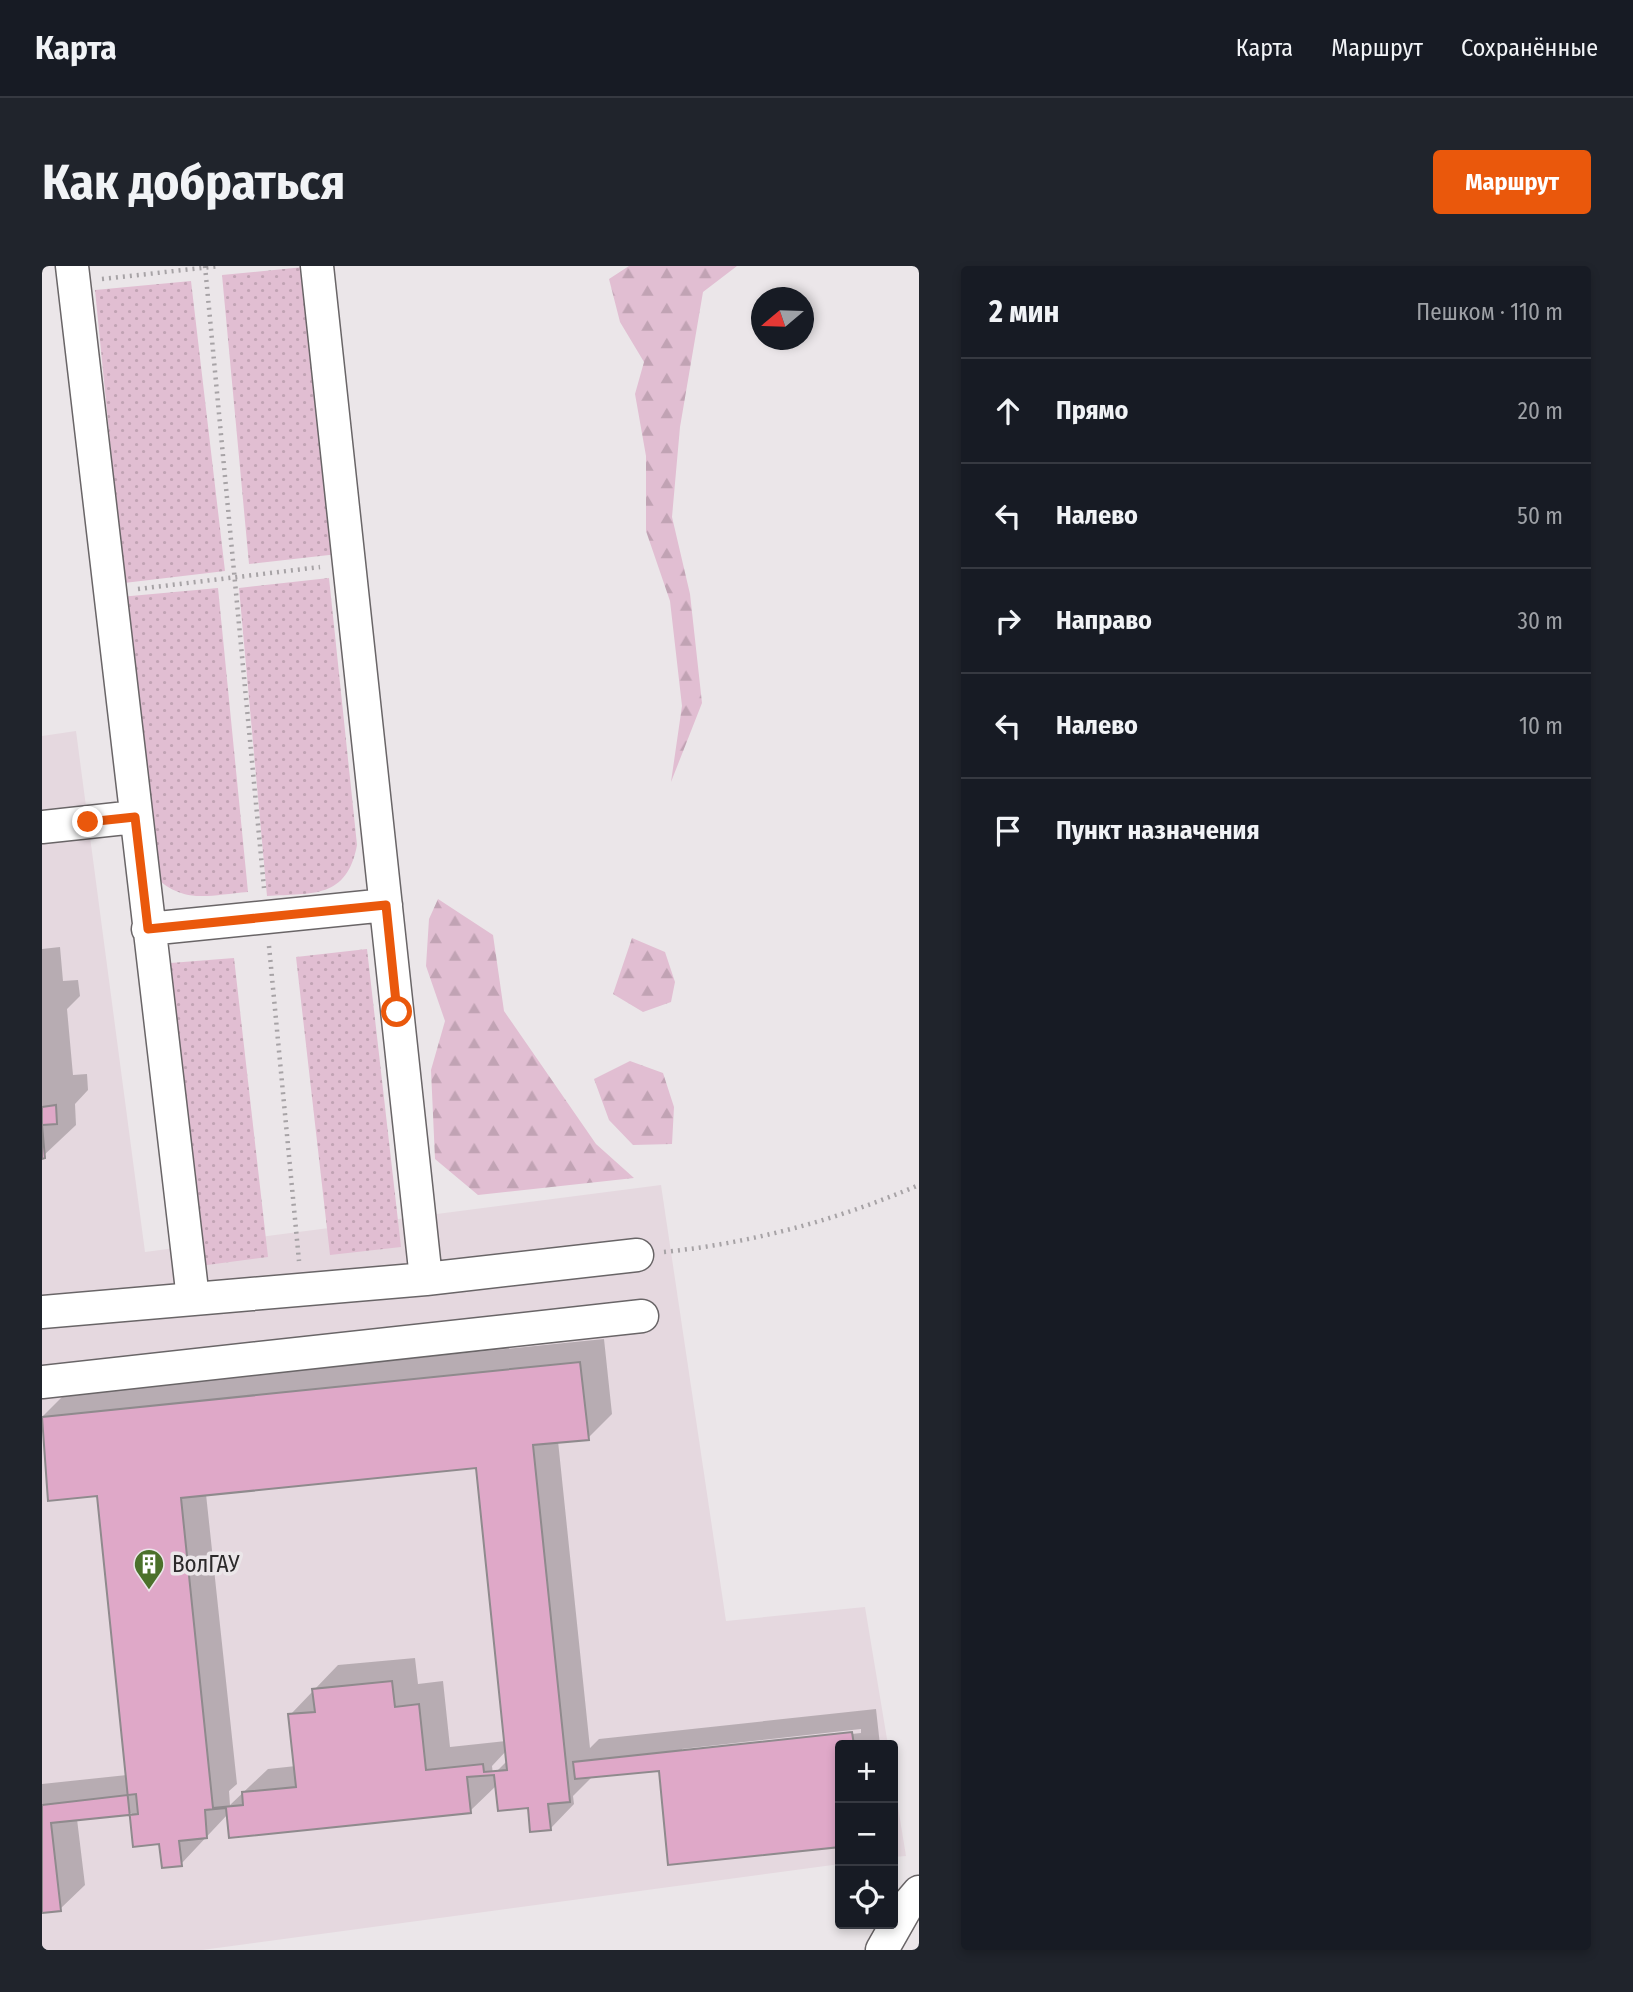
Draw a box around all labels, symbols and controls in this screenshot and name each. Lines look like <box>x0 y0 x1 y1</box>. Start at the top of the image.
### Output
text: Карта <box>35 28 117 68</box>
text: Карта <box>1236 34 1293 62</box>
text: Маршрут <box>1331 34 1423 62</box>
text: Сохранённые <box>1461 34 1598 62</box>
button: Маршрут <box>1433 150 1591 214</box>
text: Как добраться <box>42 153 345 212</box>
north arrow <box>751 287 814 350</box>
text: 2 мин <box>989 294 1060 330</box>
text: Пешком · 110 m <box>1416 298 1563 326</box>
icon: ahead <box>989 392 1027 430</box>
text: Прямо <box>1056 395 1128 426</box>
text: 20 m <box>1518 397 1563 425</box>
icon: left <box>989 497 1027 535</box>
text: Налево <box>1056 500 1138 531</box>
text: 50 m <box>1517 502 1563 530</box>
icon: right <box>989 602 1027 640</box>
text: Направо <box>1056 605 1152 636</box>
text: 30 m <box>1518 607 1563 635</box>
icon: left <box>989 707 1027 745</box>
text: Налево <box>1056 710 1138 741</box>
text: 10 m <box>1519 712 1563 740</box>
route end <box>72 806 103 837</box>
icon: arrive <box>989 812 1027 850</box>
text: Пункт назначения <box>1056 815 1260 846</box>
route start <box>381 996 412 1027</box>
building icon: ВолГАУ <box>132 1547 166 1591</box>
place label: ВолГАУ <box>172 1550 240 1578</box>
map controls <box>835 1740 898 1929</box>
button: + <box>835 1740 898 1803</box>
button: − <box>835 1803 898 1866</box>
button: locate <box>835 1866 898 1929</box>

